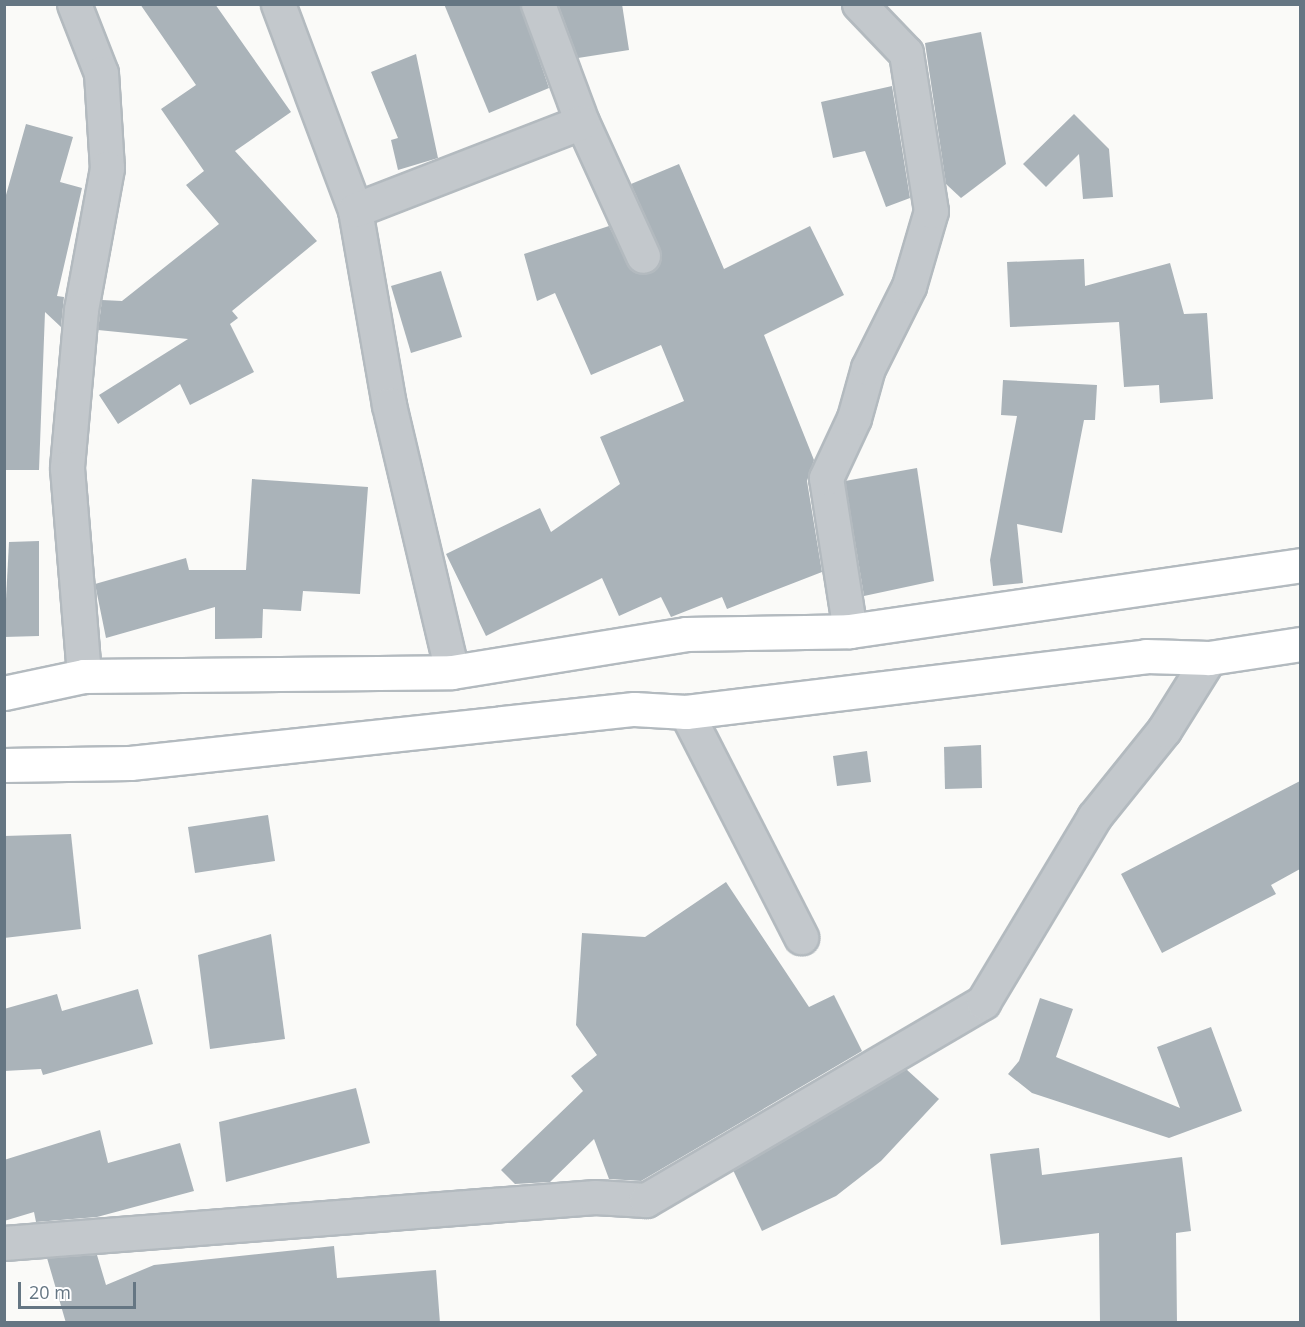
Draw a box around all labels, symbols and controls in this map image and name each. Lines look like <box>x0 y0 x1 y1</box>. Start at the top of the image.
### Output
scale bar <box>21 1270 140 1308</box>
text: 20 m <box>29 1280 71 1304</box>

